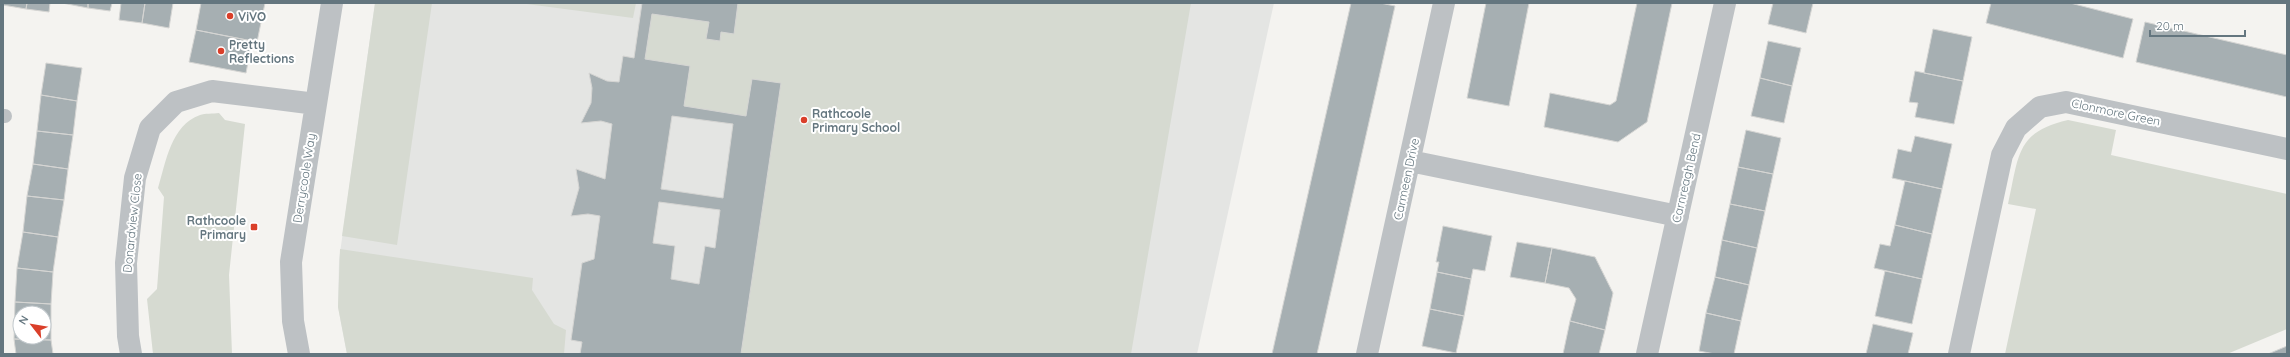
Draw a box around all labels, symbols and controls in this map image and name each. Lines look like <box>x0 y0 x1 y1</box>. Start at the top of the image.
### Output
place label: ViVO <box>238 9 266 24</box>
marker: ViVO <box>225 11 235 21</box>
scale bar <box>2150 12 2245 38</box>
text: 20 m <box>2156 18 2184 33</box>
place label: Pretty Reflections <box>229 37 294 66</box>
marker: Pretty Reflections <box>216 46 226 56</box>
street label: Clonmore Green <box>2070 95 2162 129</box>
place label: Rathcoole Primary School <box>812 106 900 135</box>
marker: Rathcoole Primary School <box>799 115 809 125</box>
street label: Derrycoole Way <box>290 132 318 224</box>
street label: Carnreagh Bend <box>1668 132 1704 224</box>
street label: Carmeen Drive <box>1390 136 1422 221</box>
street label: Donardview Close <box>119 172 145 273</box>
place label: Rathcoole Primary <box>187 213 246 242</box>
marker: Rathcoole Primary <box>249 222 259 232</box>
north arrow <box>12 305 52 345</box>
text: N <box>15 313 32 327</box>

